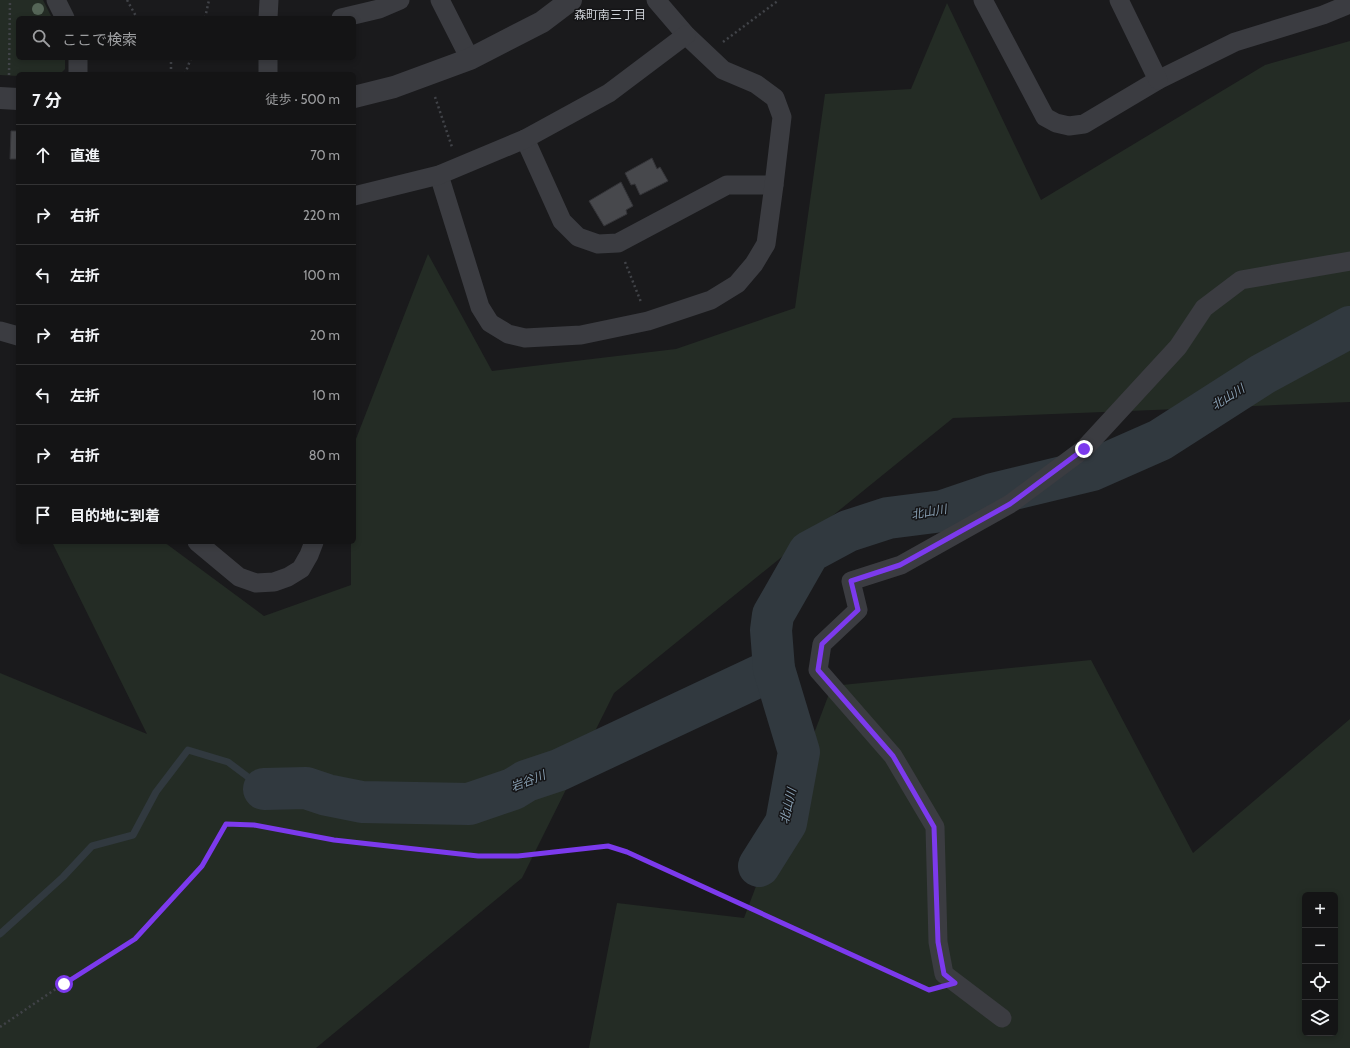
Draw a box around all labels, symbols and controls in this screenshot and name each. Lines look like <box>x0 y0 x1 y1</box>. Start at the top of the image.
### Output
district label: 森町南三丁目 <box>574 7 646 22</box>
search box <box>16 16 356 60</box>
icon: search <box>30 27 52 49</box>
text: ここで検索 <box>62 31 137 49</box>
text: 7 分 <box>32 90 62 110</box>
text: 徒歩 · 500 m <box>266 91 340 107</box>
icon: ahead <box>32 144 54 166</box>
text: 直進 <box>70 147 100 165</box>
text: 70 m <box>310 147 340 163</box>
icon: right <box>32 204 54 226</box>
text: 右折 <box>70 207 100 225</box>
text: 220 m <box>303 207 340 223</box>
icon: left <box>32 264 54 286</box>
text: 左折 <box>70 267 100 285</box>
text: 100 m <box>303 267 340 283</box>
icon: right <box>32 324 54 346</box>
text: 右折 <box>70 327 100 345</box>
text: 20 m <box>310 327 340 343</box>
water label: 北山川 <box>1208 380 1249 412</box>
icon: left <box>32 384 54 406</box>
text: 左折 <box>70 387 100 405</box>
text: 10 m <box>312 387 340 403</box>
route end <box>1075 440 1093 458</box>
icon: right <box>32 444 54 466</box>
text: 右折 <box>70 447 100 465</box>
text: 80 m <box>309 447 340 463</box>
water label: 北山川 <box>910 501 950 522</box>
icon: arrive <box>32 504 54 526</box>
text: 目的地に到着 <box>70 507 160 525</box>
water label: 岩谷川 <box>508 766 549 794</box>
water label: 北山川 <box>776 785 799 825</box>
map controls <box>1302 892 1338 1036</box>
button: + <box>1302 892 1338 928</box>
button: − <box>1302 928 1338 964</box>
button: locate <box>1302 964 1338 1000</box>
route start <box>55 975 73 993</box>
button: layers <box>1302 1000 1338 1036</box>

